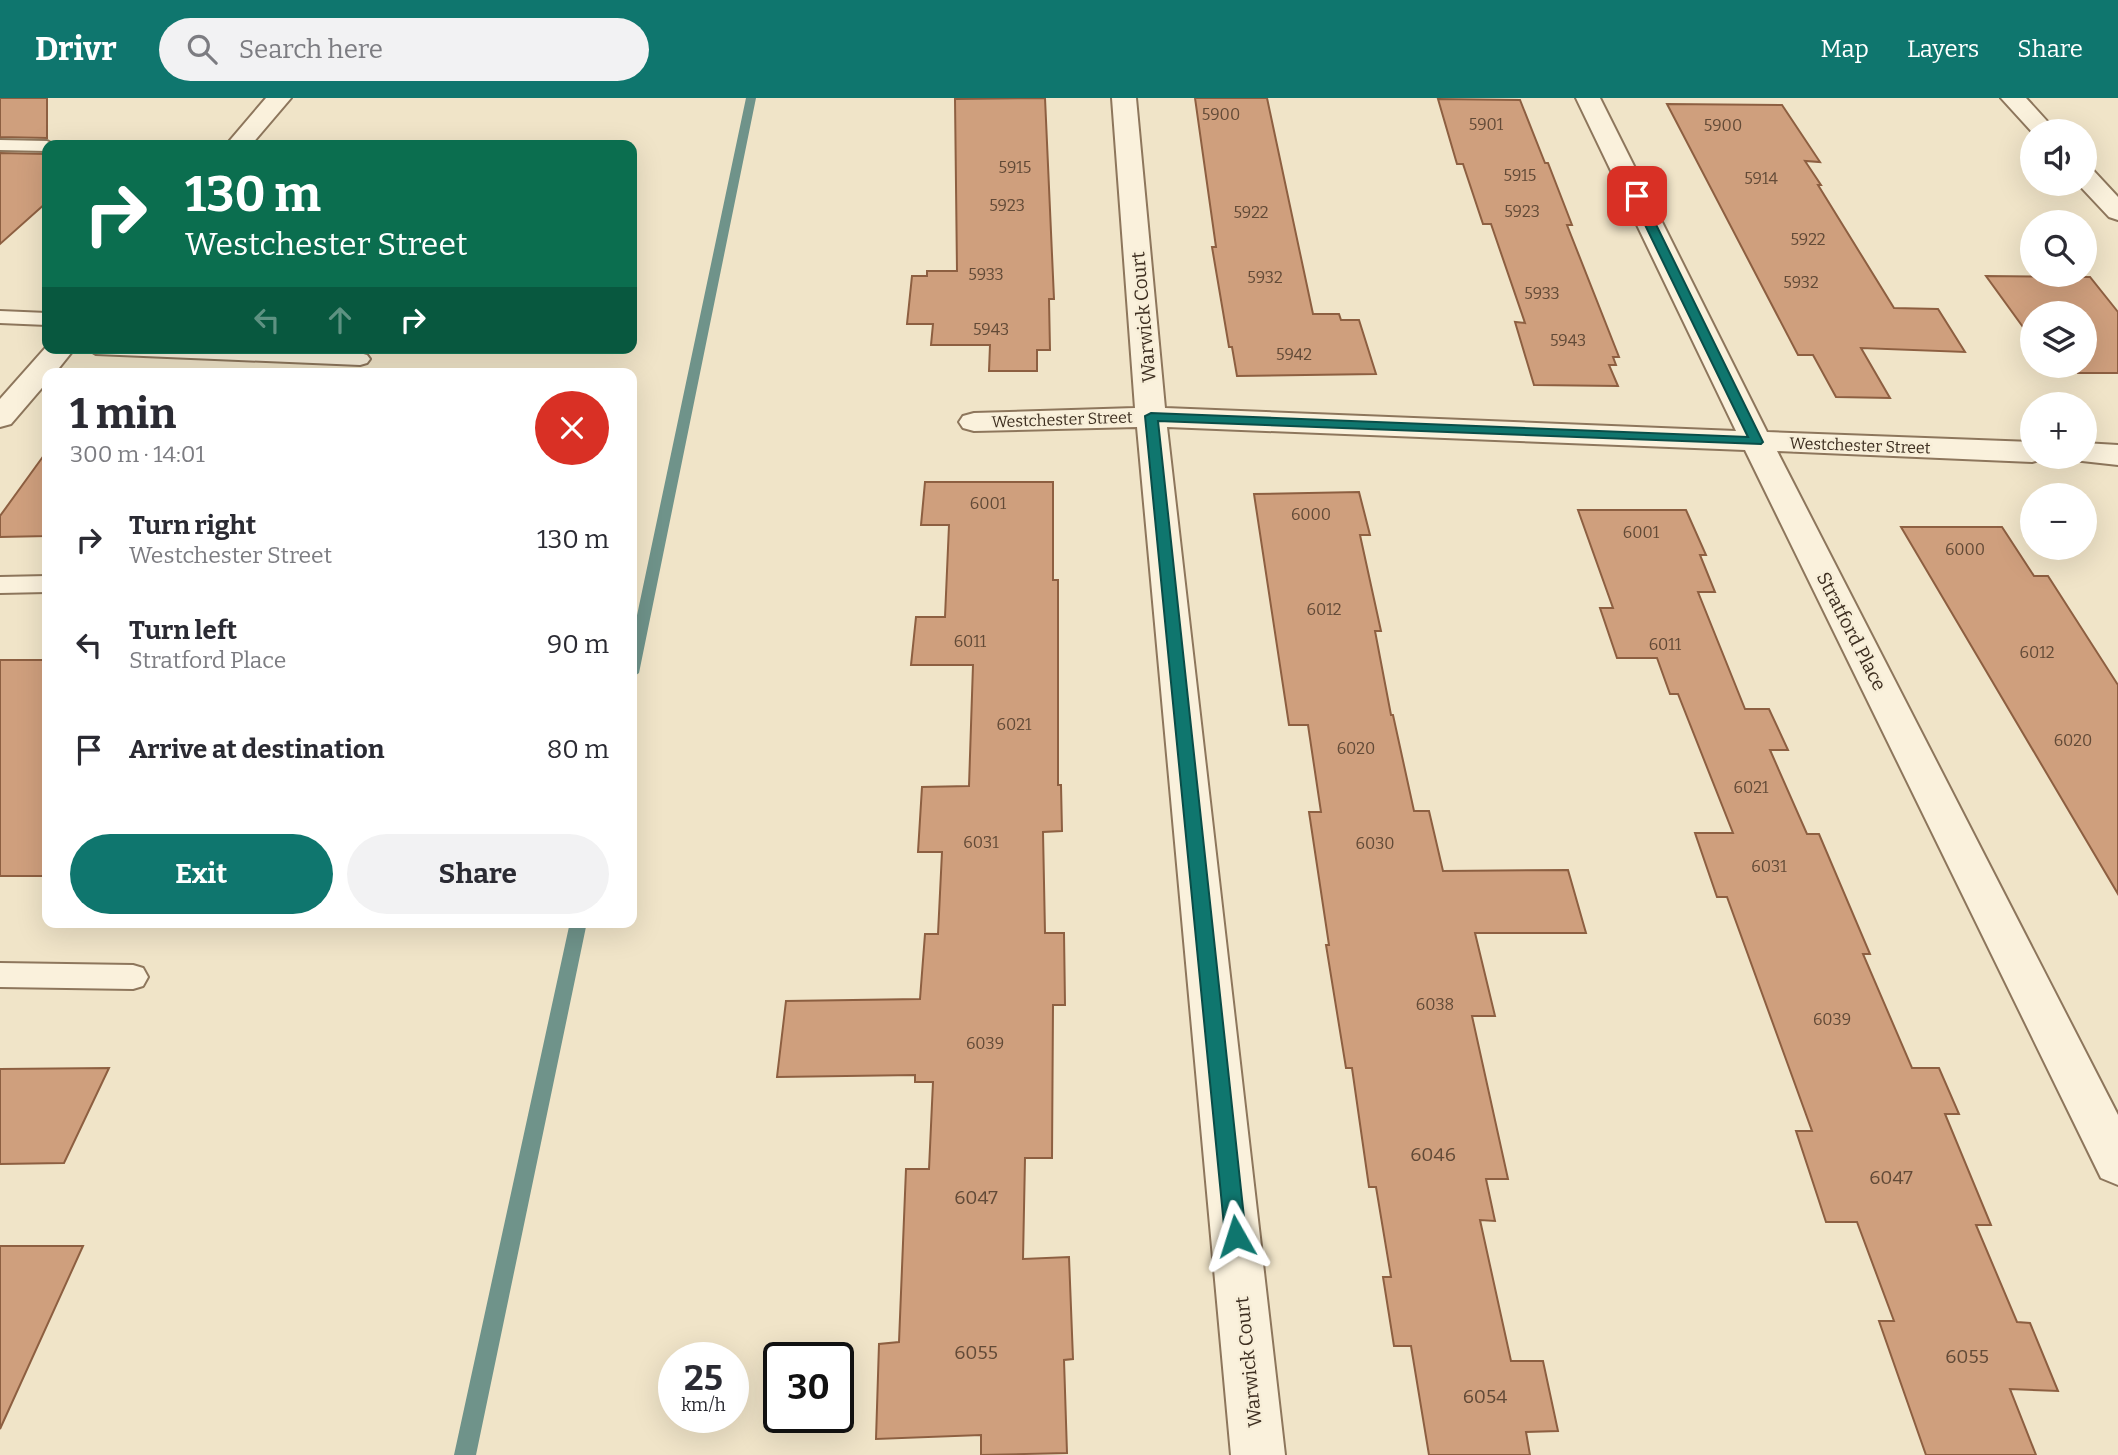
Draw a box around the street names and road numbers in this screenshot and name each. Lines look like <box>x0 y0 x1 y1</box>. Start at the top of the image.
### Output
street label: Warwick Court <box>1126 250 1161 383</box>
street label: Westchester Street <box>991 408 1133 431</box>
street label: Westchester Street <box>1789 434 1931 457</box>
street label: Stratford Place <box>1812 568 1891 694</box>
street label: Warwick Court <box>1230 1295 1267 1428</box>

